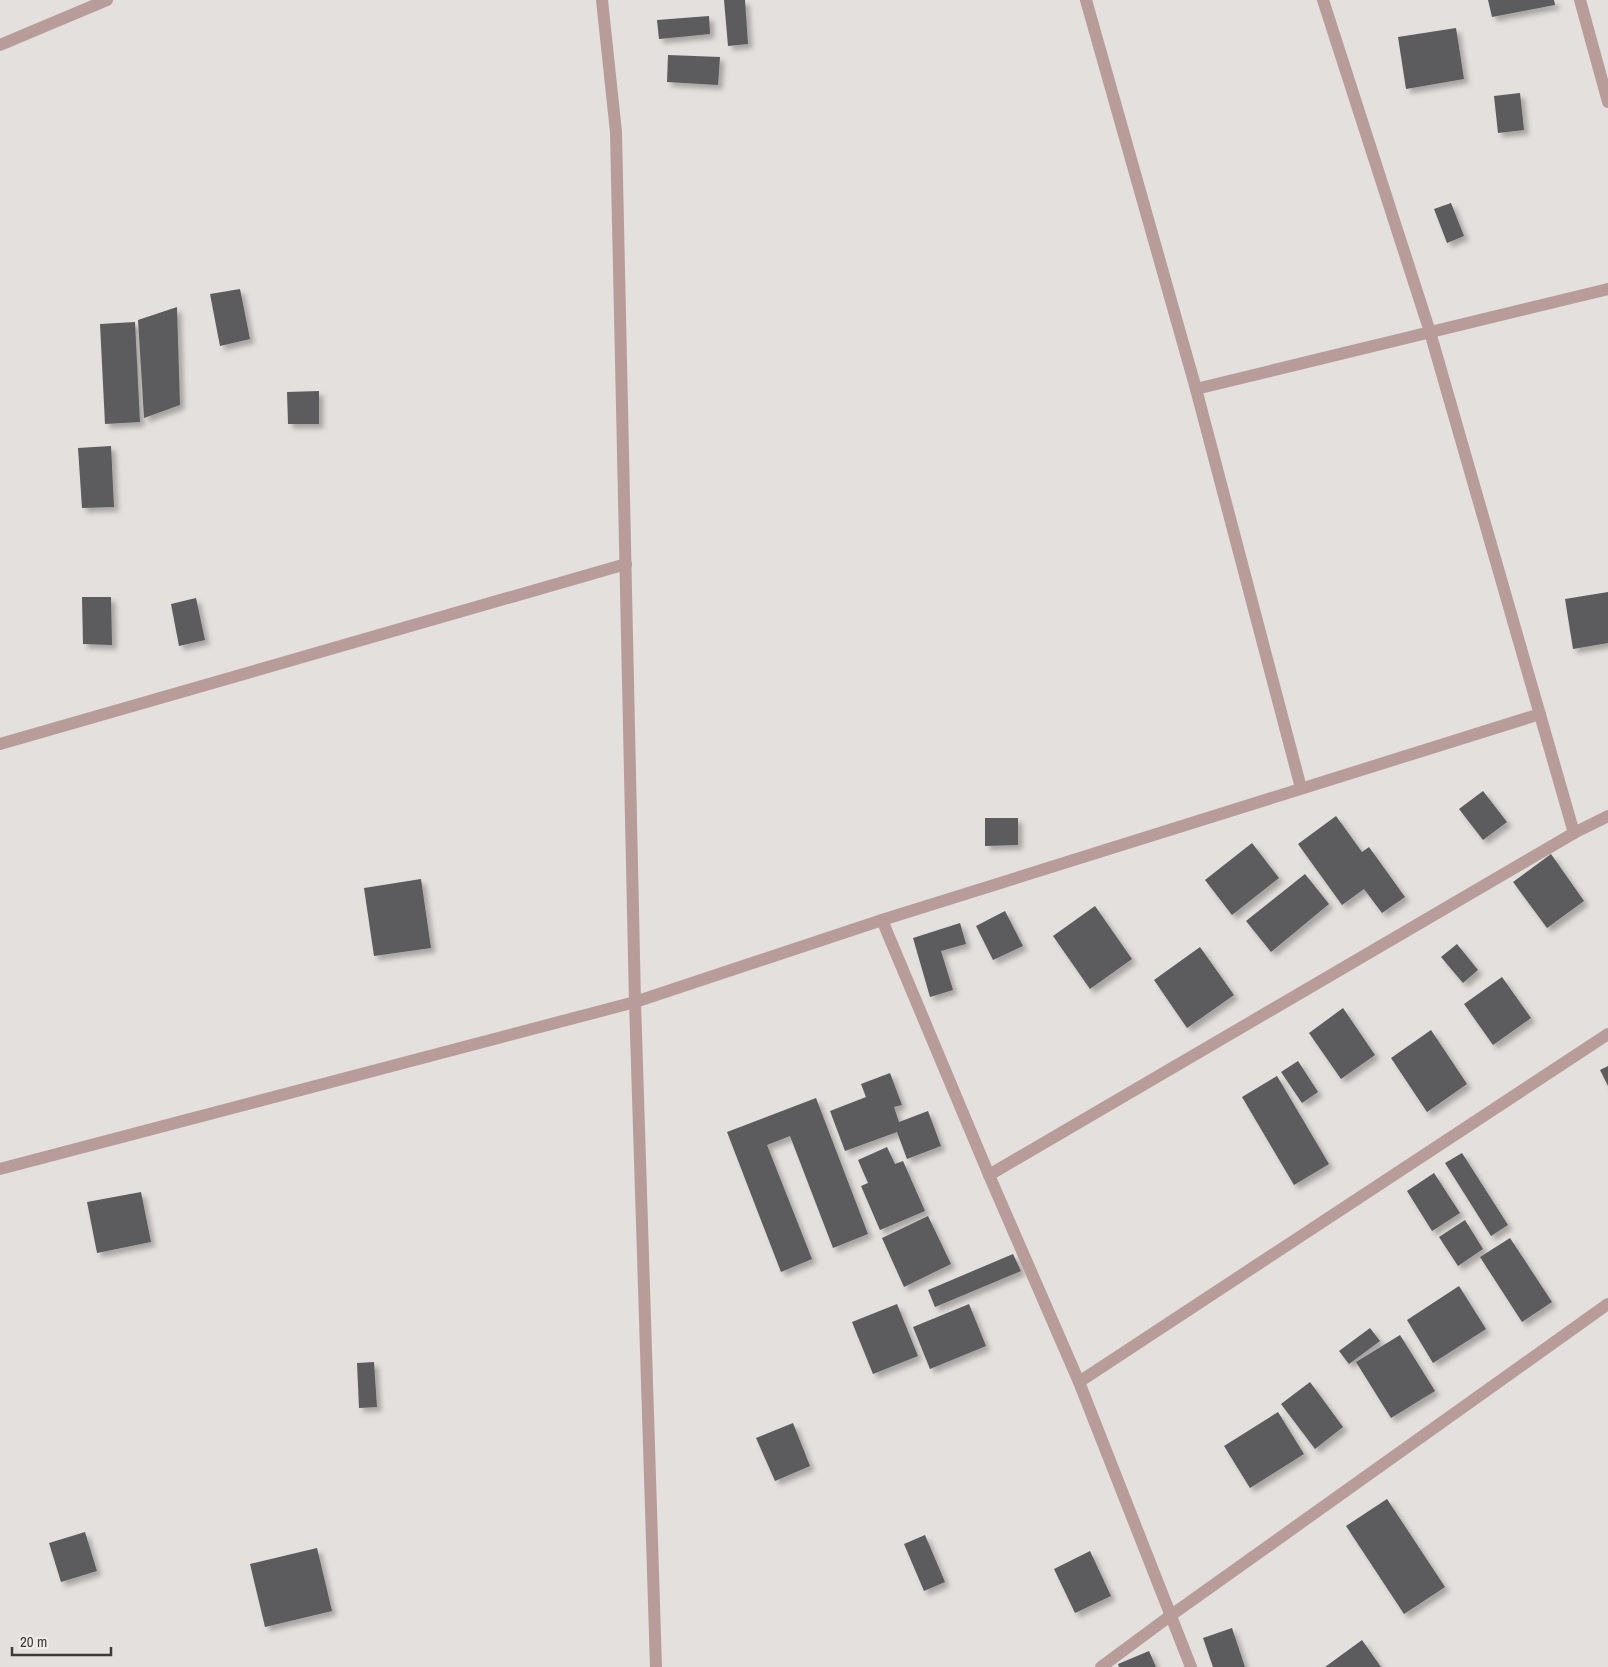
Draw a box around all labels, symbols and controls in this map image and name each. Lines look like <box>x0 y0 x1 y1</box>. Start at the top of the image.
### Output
scale bar <box>12 1624 111 1656</box>
text: 20 m <box>20 1631 47 1652</box>

